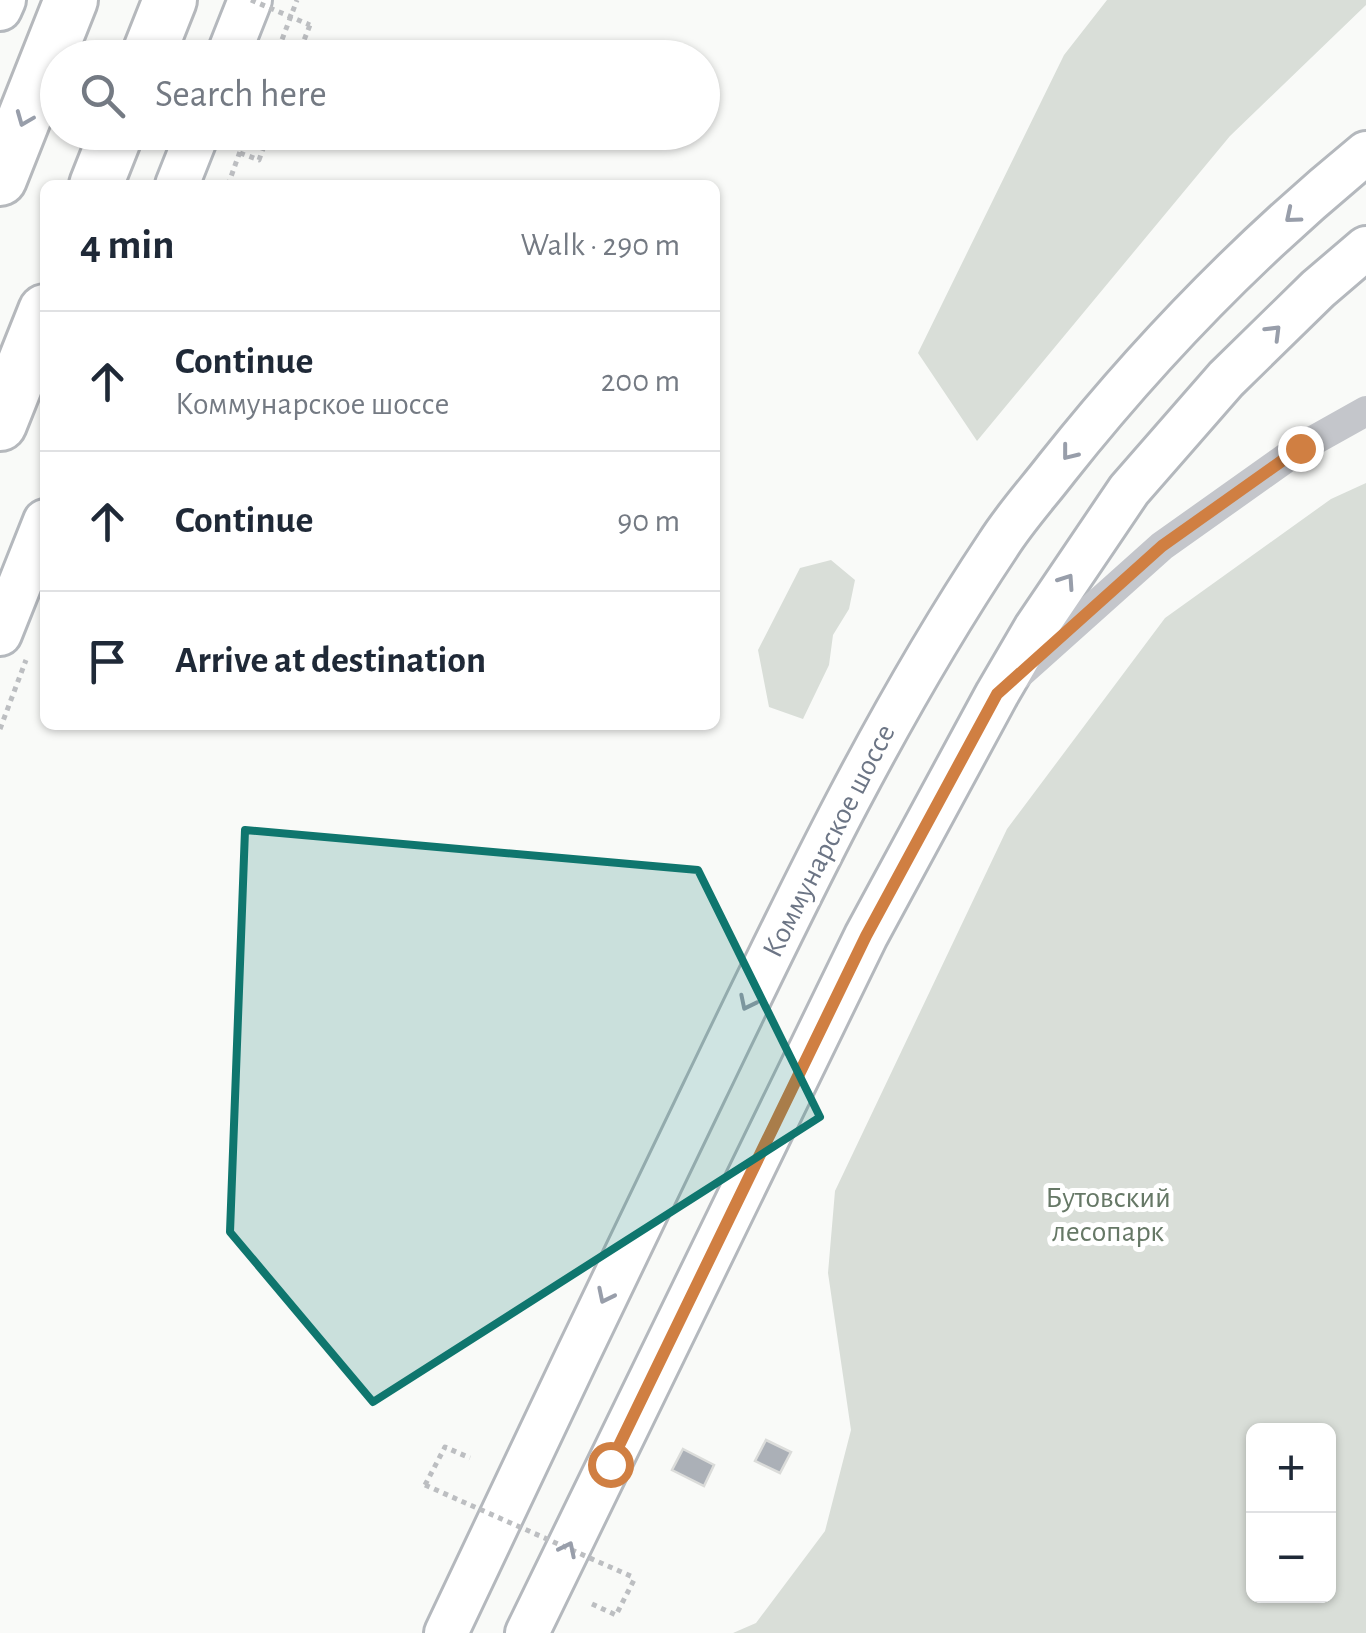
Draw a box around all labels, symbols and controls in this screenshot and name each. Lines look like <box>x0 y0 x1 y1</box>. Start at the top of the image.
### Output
search box <box>40 40 720 150</box>
icon: search <box>75 68 130 123</box>
text: Search here <box>155 76 327 114</box>
one-way arrow <box>15 109 35 127</box>
one-way arrow <box>1285 205 1303 223</box>
text: 4 min <box>80 224 175 266</box>
text: Walk · 290 m <box>521 229 680 261</box>
one-way arrow <box>1263 326 1281 344</box>
text: Continue <box>175 343 313 381</box>
icon: ahead <box>80 354 135 409</box>
text: 200 m <box>601 365 680 397</box>
text: Коммунарское шоссе <box>175 388 449 420</box>
route end <box>1278 426 1324 472</box>
one-way arrow <box>1064 442 1081 460</box>
icon: ahead <box>80 494 135 549</box>
text: Continue <box>175 502 313 540</box>
text: 90 m <box>617 505 680 537</box>
one-way arrow <box>1055 574 1073 593</box>
icon: arrive <box>80 634 135 689</box>
text: Arrive at destination <box>175 642 486 680</box>
street label: Коммунарское шоссе <box>757 720 901 962</box>
one-way arrow <box>739 993 759 1011</box>
park label: Бутовский лесопарк <box>1045 1183 1171 1247</box>
one-way arrow <box>598 1286 618 1304</box>
map controls <box>1246 1423 1336 1603</box>
button: + <box>1246 1423 1336 1513</box>
route start <box>588 1442 634 1488</box>
button: − <box>1246 1513 1336 1603</box>
one-way arrow <box>556 1541 576 1559</box>

